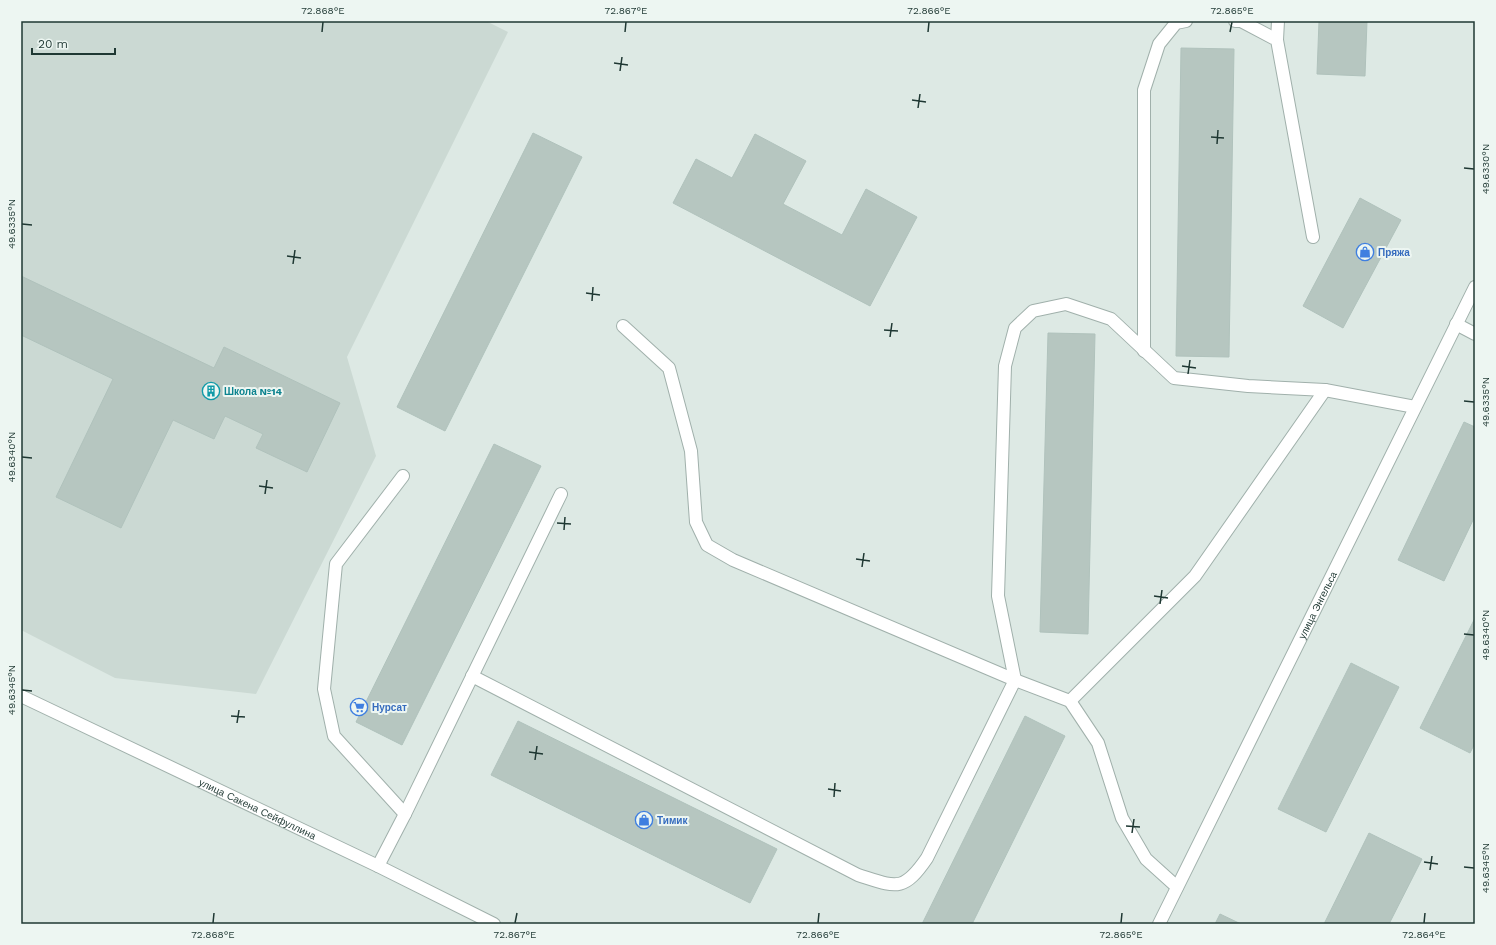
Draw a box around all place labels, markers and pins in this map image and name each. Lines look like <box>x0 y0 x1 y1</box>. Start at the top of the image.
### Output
shop icon: Пряжа <box>1355 242 1375 262</box>
place label: Пряжа <box>1378 247 1410 258</box>
building icon: Школа №14 <box>201 381 221 401</box>
place label: Школа №14 <box>224 386 283 397</box>
supermarket icon: Нурсат <box>349 697 369 717</box>
place label: Нурсат <box>372 702 407 713</box>
shop icon: Тимик <box>634 810 654 830</box>
place label: Тимик <box>657 815 688 826</box>

